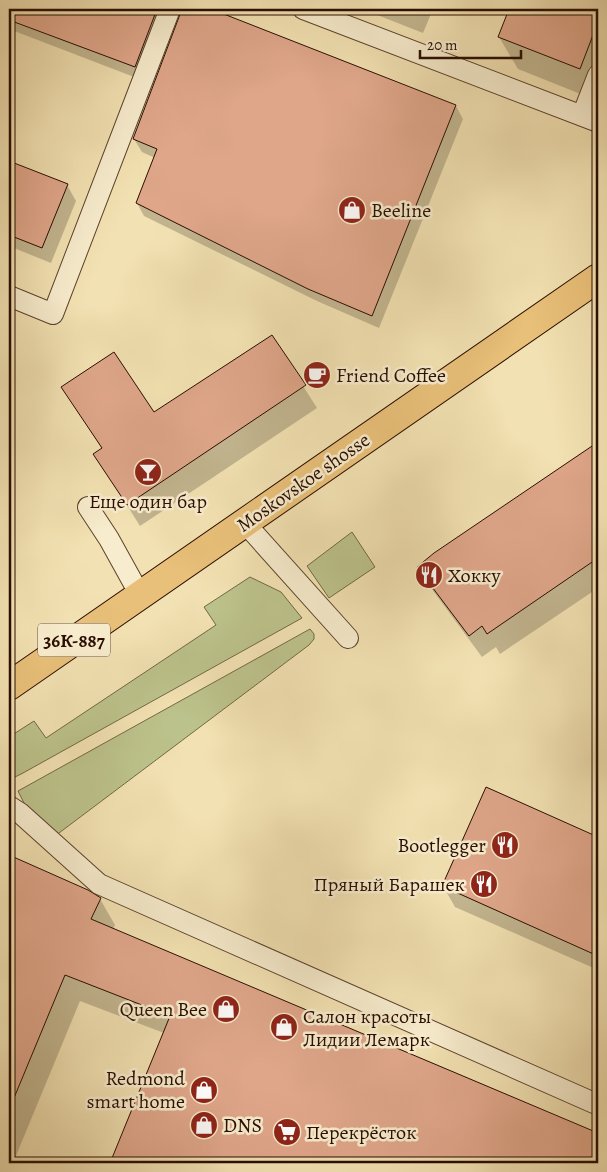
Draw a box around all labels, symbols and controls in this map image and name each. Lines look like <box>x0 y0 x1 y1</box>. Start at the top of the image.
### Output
scale bar <box>420 28 521 60</box>
text: 20 m <box>427 35 458 55</box>
shop icon: Beeline <box>337 195 367 225</box>
place label: Beeline <box>371 197 431 224</box>
cafe icon: Friend Coffee <box>302 360 332 390</box>
place label: Friend Coffee <box>336 362 446 389</box>
street label: Moskovskoe shosse <box>231 426 375 538</box>
bar icon: Еще один бар <box>133 457 163 487</box>
place label: Еще один бар <box>89 488 207 515</box>
restaurant icon: Хокку <box>414 560 444 590</box>
place label: Хокку <box>448 562 501 589</box>
road number: 36К-887 <box>38 624 110 656</box>
restaurant icon: Bootlegger <box>490 830 520 860</box>
place label: Bootlegger <box>397 832 486 859</box>
restaurant icon: Пряный Барашек <box>469 869 499 899</box>
place label: Пряный Барашек <box>314 871 465 898</box>
shop icon: Queen Bee <box>211 994 241 1024</box>
place label: Queen Bee <box>120 996 207 1023</box>
place label: Салон красоты Лидии Лемарк <box>303 1003 431 1053</box>
shop icon: Салон красоты Лидии Лемарк <box>269 1012 299 1042</box>
place label: Redmond smart home <box>87 1065 185 1115</box>
shop icon: Redmond smart home <box>189 1075 219 1105</box>
shop icon: DNS <box>189 1110 219 1140</box>
place label: DNS <box>223 1112 262 1139</box>
supermarket icon: Перекрёсток <box>272 1117 302 1147</box>
place label: Перекрёсток <box>306 1119 417 1146</box>

